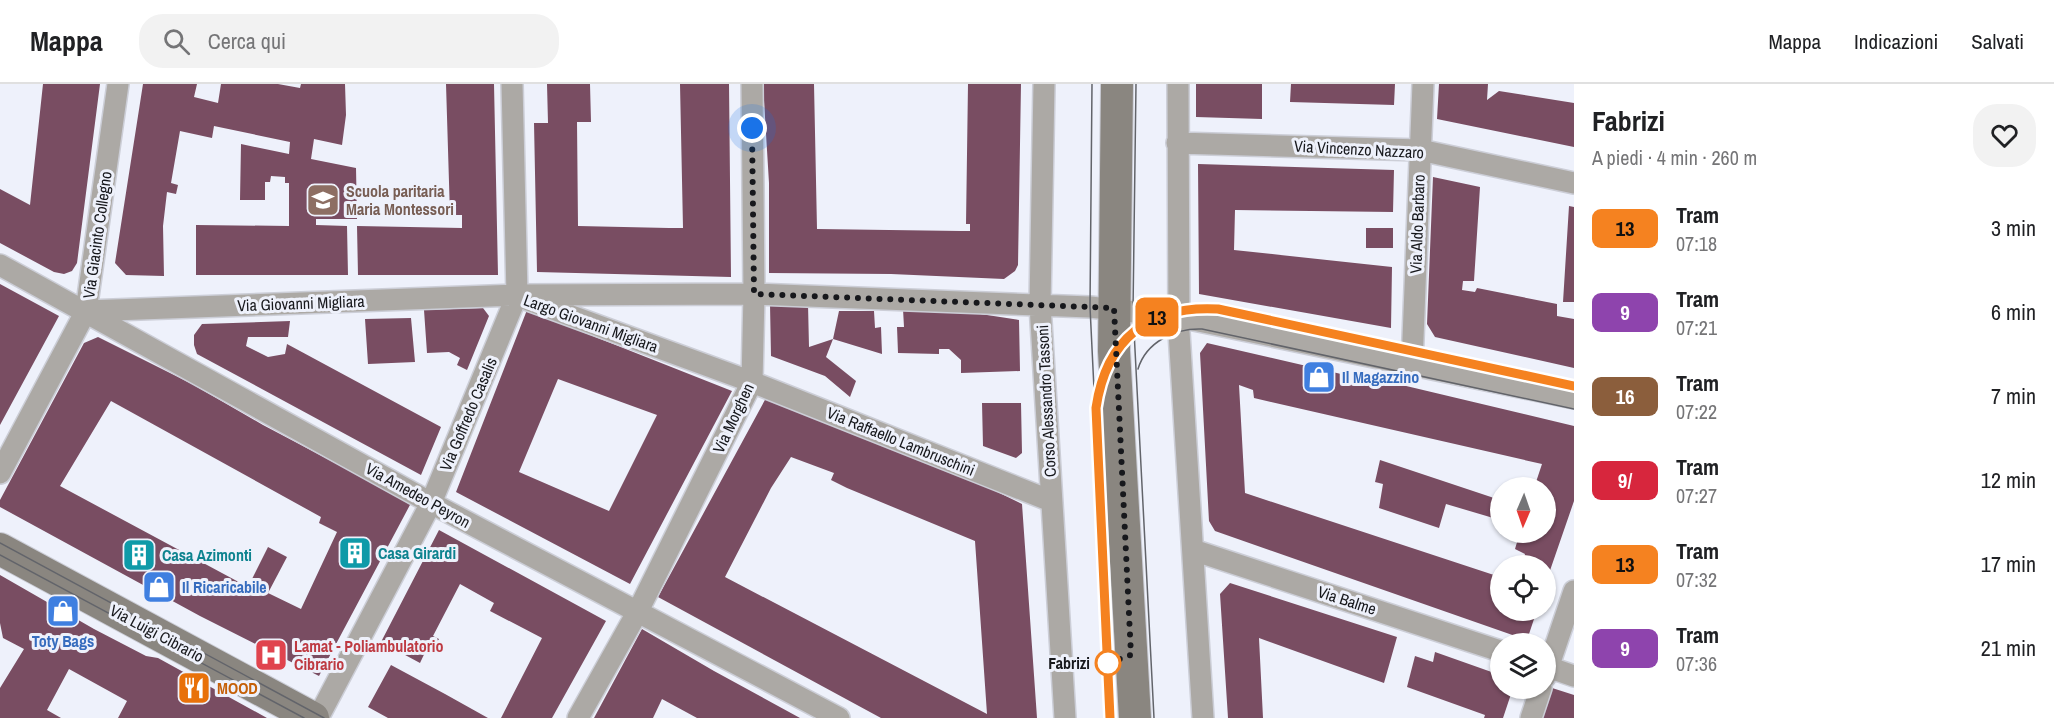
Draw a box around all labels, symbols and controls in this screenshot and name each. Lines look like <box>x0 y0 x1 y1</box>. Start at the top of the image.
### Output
search box <box>139 14 559 68</box>
text: Mappa <box>30 22 103 60</box>
icon: search <box>160 25 193 58</box>
text: Cerca qui <box>208 26 286 56</box>
text: Mappa <box>1768 27 1821 56</box>
text: Indicazioni <box>1854 27 1938 56</box>
text: Salvati <box>1971 27 2024 56</box>
text: Fabrizi <box>1592 102 1665 140</box>
button: heart <box>1973 104 2036 167</box>
your location <box>737 113 767 143</box>
street label: Via Vincenzo Nazzaro <box>1293 135 1425 163</box>
text: A piedi · 4 min · 260 m <box>1592 144 1757 171</box>
street label: Via Giacinto Collegno <box>77 170 117 300</box>
street label: Via Aldo Barbaro <box>1404 174 1430 274</box>
place label: Scuola paritaria Maria Montessori <box>346 180 454 220</box>
school or university icon: Scuola paritaria Maria Montessori <box>305 182 341 218</box>
text: Tram <box>1676 200 1719 230</box>
text: 3 min <box>1991 213 2036 243</box>
text: 13 <box>1615 214 1635 243</box>
text: 07:18 <box>1676 230 1717 257</box>
text: Tram <box>1676 284 1719 314</box>
street label: Largo Giovanni Migliara <box>521 288 662 358</box>
street label: Via Giovanni Migliara <box>237 290 366 316</box>
text: 6 min <box>1991 297 2036 327</box>
line badge: 13 <box>1130 298 1184 336</box>
text: 9 <box>1620 298 1630 327</box>
text: 13 <box>1147 303 1167 332</box>
text: 07:21 <box>1676 314 1717 341</box>
street label: Corso Alessandro Tassoni <box>1031 324 1061 478</box>
street label: Via Goffredo Casalis <box>434 354 502 474</box>
shop icon: Il Magazzino <box>1301 359 1337 395</box>
place label: Il Magazzino <box>1342 366 1419 388</box>
text: Tram <box>1676 368 1719 398</box>
street label: Via Morghen <box>707 379 759 457</box>
text: 7 min <box>1991 381 2036 411</box>
text: 16 <box>1615 382 1635 411</box>
text: 07:22 <box>1676 398 1717 425</box>
street label: Via Raffaello Lambruschini <box>824 401 978 481</box>
text: Tram <box>1676 452 1719 482</box>
street label: Via Amedeo Peyron <box>362 457 474 533</box>
text: 12 min <box>1981 465 2036 495</box>
text: 9/ <box>1618 466 1632 495</box>
north arrow <box>1490 477 1556 543</box>
map controls <box>1490 477 1556 699</box>
text: 07:27 <box>1676 482 1717 509</box>
building icon: Casa Girardi <box>337 535 373 571</box>
text: Tram <box>1676 536 1719 566</box>
building icon: Casa Azimonti <box>121 537 157 573</box>
place label: Casa Girardi <box>378 542 456 564</box>
place label: Casa Azimonti <box>162 544 252 566</box>
text: 17 min <box>1981 549 2036 579</box>
text: 13 <box>1615 550 1635 579</box>
button: locate <box>1490 555 1556 621</box>
text: 07:32 <box>1676 566 1717 593</box>
shop icon: Il Ricaricabile <box>141 569 177 605</box>
place label: Il Ricaricabile <box>182 576 267 598</box>
street label: Via Balme <box>1315 580 1379 620</box>
shop icon: Toty Bags <box>45 593 81 629</box>
street label: Via Luigi Cibrario <box>106 599 208 667</box>
text: Tram <box>1676 620 1719 650</box>
place label: Toty Bags <box>32 630 94 652</box>
button: layers <box>1490 633 1556 699</box>
text: 21 min <box>1981 633 2036 663</box>
text: 9 <box>1620 634 1630 663</box>
place label: Lamat - Poliambulatorio Cibrario <box>294 635 443 675</box>
hospital icon: Lamat - Poliambulatorio Cibrario <box>253 637 289 673</box>
marker: Fabrizi <box>1095 650 1121 676</box>
text: 07:36 <box>1676 650 1717 677</box>
place label: Fabrizi <box>1048 652 1090 674</box>
restaurant icon: MOOD <box>176 670 212 706</box>
place label: MOOD <box>217 677 258 699</box>

